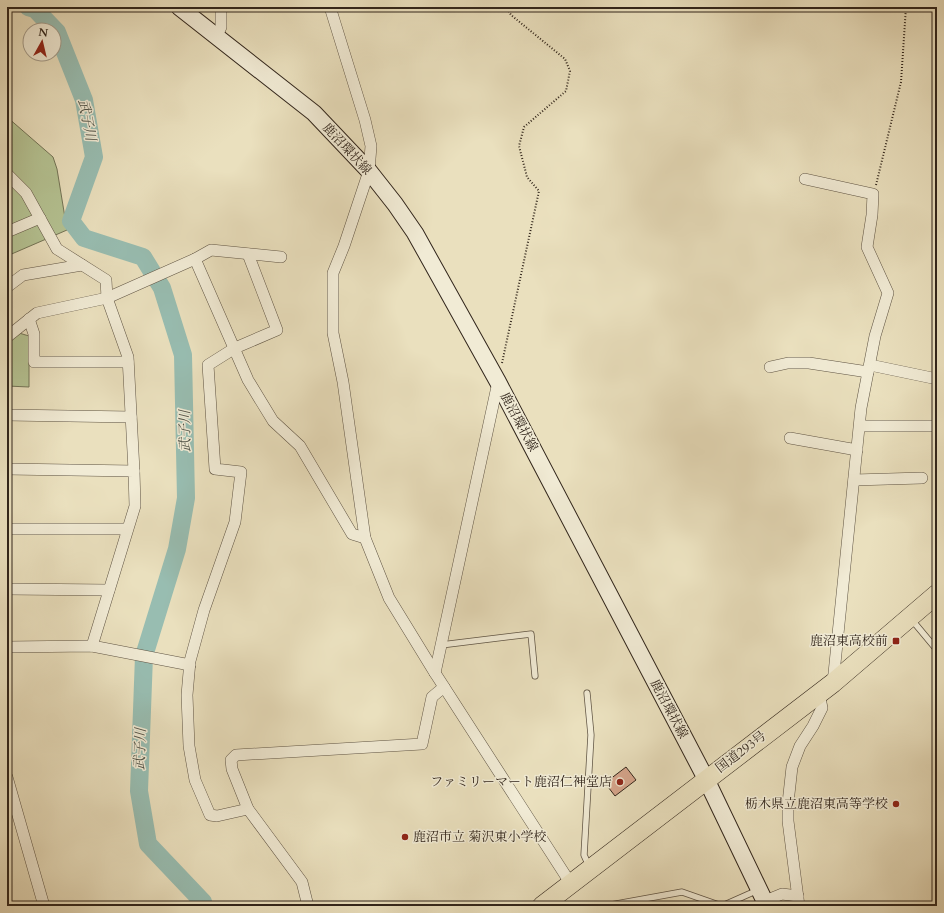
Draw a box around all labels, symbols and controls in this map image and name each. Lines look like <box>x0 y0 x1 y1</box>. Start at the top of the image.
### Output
north arrow <box>22 22 62 62</box>
text: N <box>38 25 50 41</box>
water label: 武子川 <box>74 98 101 144</box>
street label: 鹿沼環状線 <box>318 119 376 179</box>
street label: 鹿沼環状線 <box>496 389 542 455</box>
water label: 武子川 <box>175 408 195 452</box>
place label: 鹿沼東高校前 <box>810 632 888 650</box>
marker: 鹿沼東高校前 <box>891 636 901 646</box>
street label: 鹿沼環状線 <box>646 676 692 742</box>
water label: 武子川 <box>130 726 150 770</box>
street label: 国道293号 <box>712 727 770 777</box>
place label: ファミリーマート鹿沼仁神堂店 <box>430 773 612 791</box>
marker: ファミリーマート鹿沼仁神堂店 <box>615 777 625 787</box>
place label: 栃木県立鹿沼東高等学校 <box>745 795 888 813</box>
marker: 栃木県立鹿沼東高等学校 <box>891 799 901 809</box>
place label: 鹿沼市立 菊沢東小学校 <box>413 828 547 846</box>
marker: 鹿沼市立 菊沢東小学校 <box>400 832 410 842</box>

